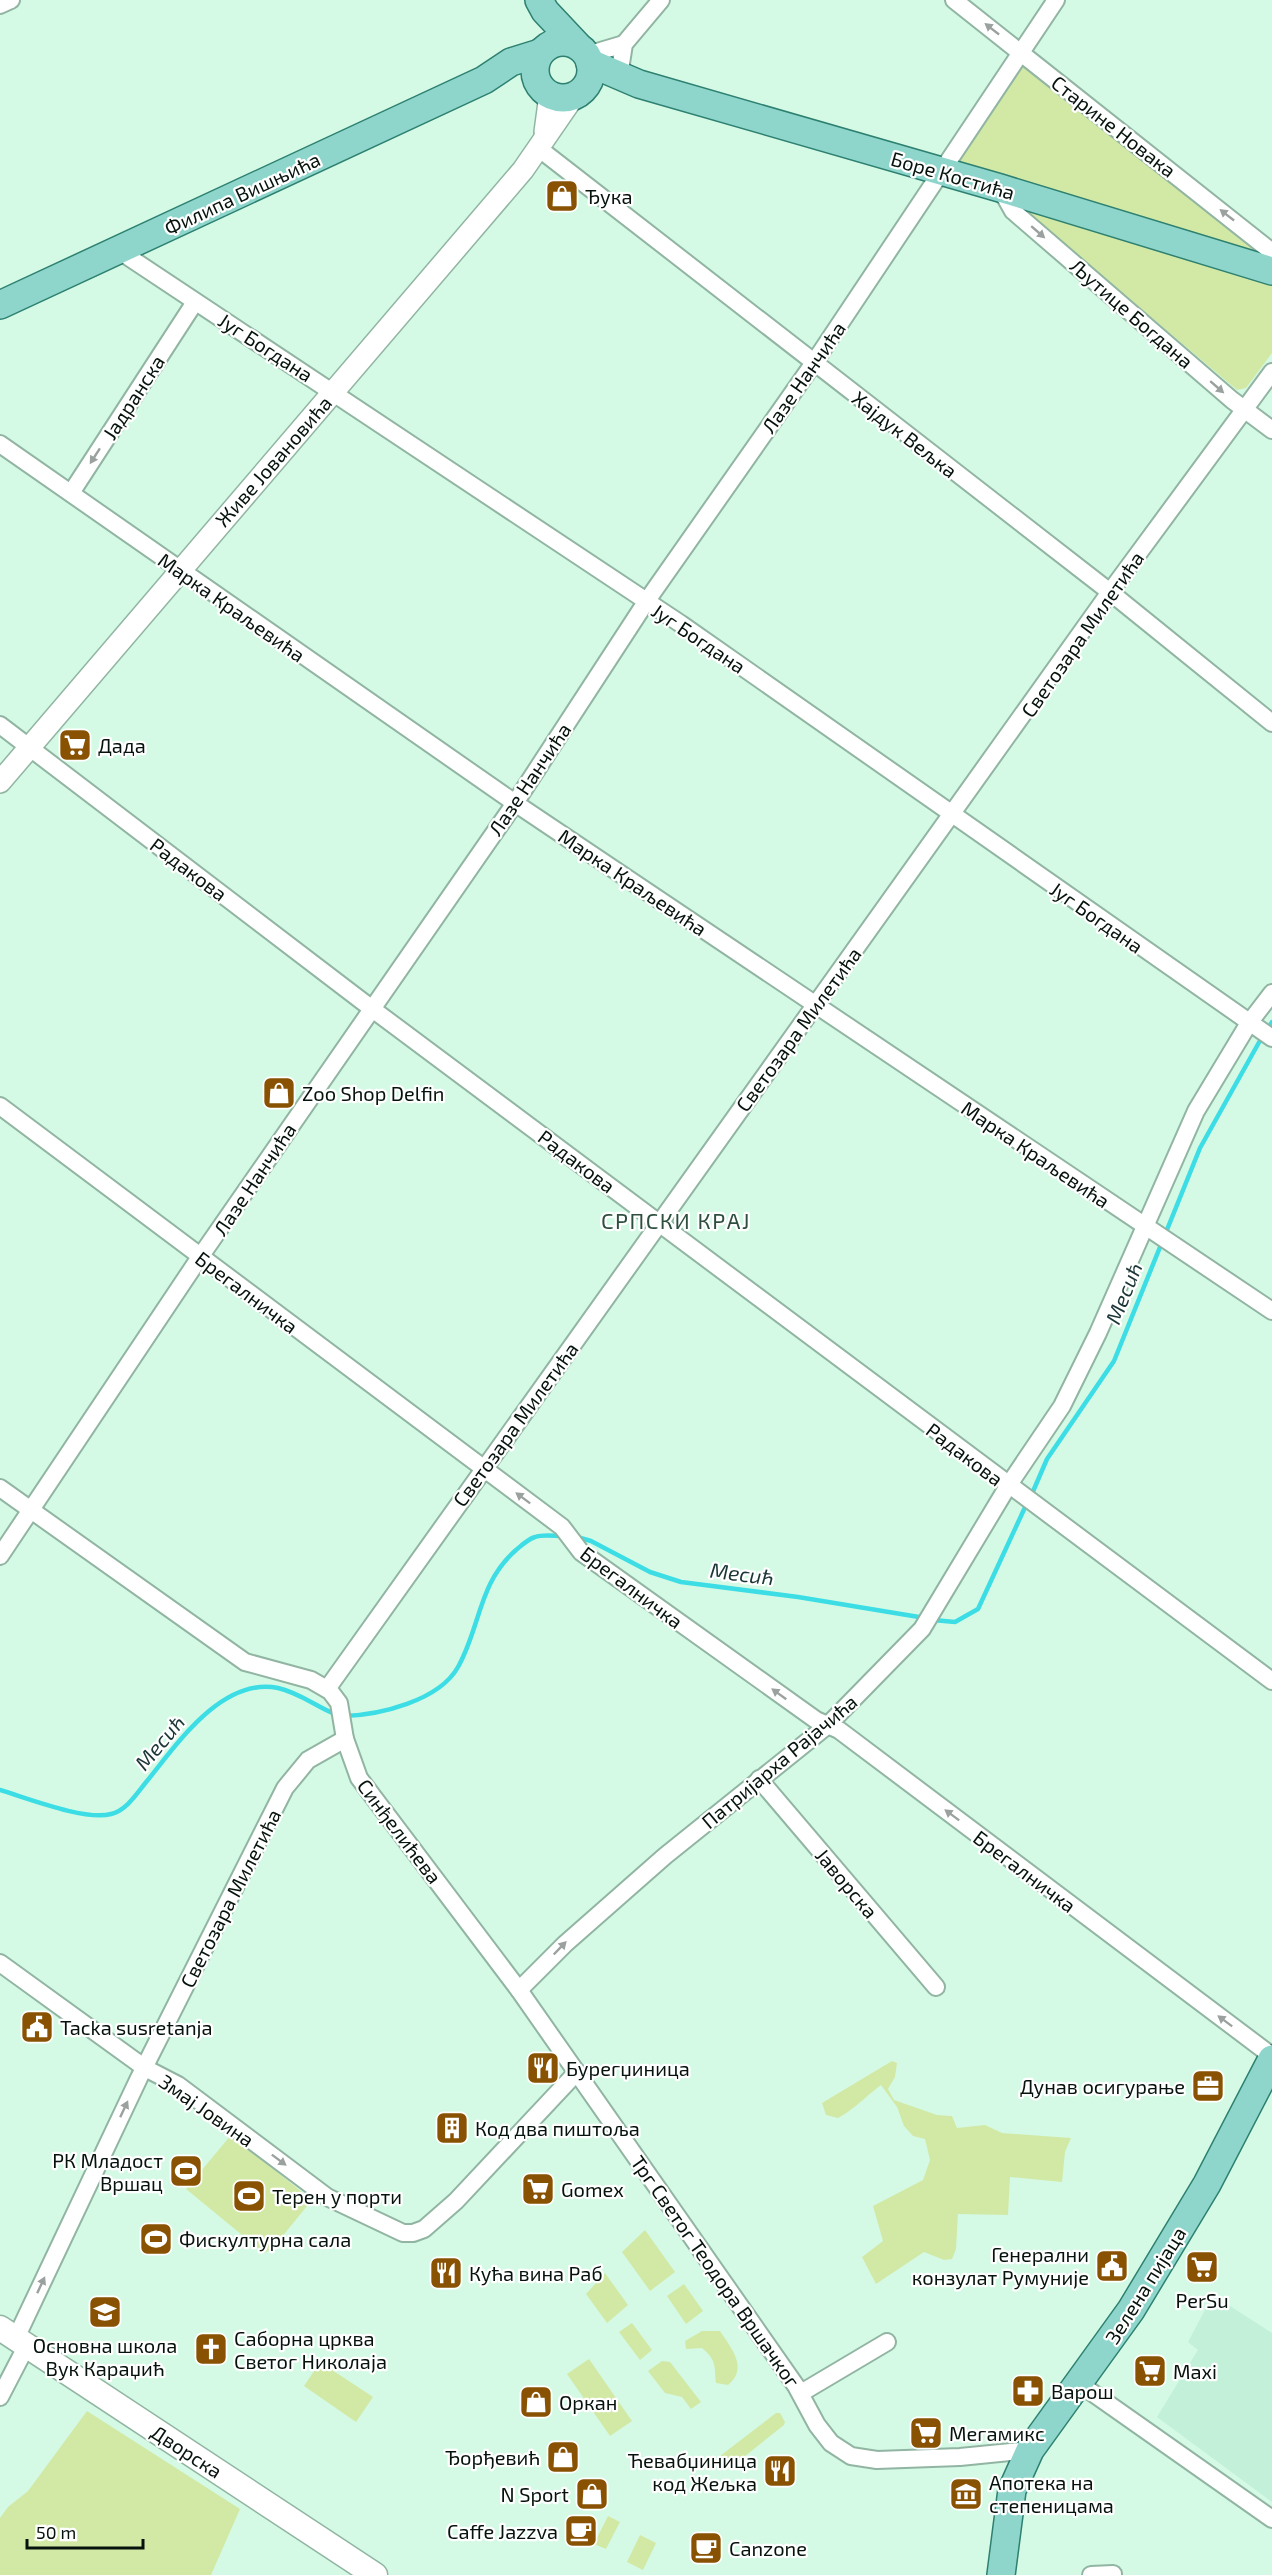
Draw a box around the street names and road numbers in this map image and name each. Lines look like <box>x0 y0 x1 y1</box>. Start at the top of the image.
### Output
street label: Старине Новака <box>1047 70 1181 182</box>
street label: Филипа Вишњића <box>160 146 324 240</box>
street label: Боре Костића <box>888 146 1018 204</box>
street label: Љутице Богдана <box>1065 253 1198 374</box>
street label: Југ Богдана <box>214 308 318 387</box>
street label: Лазе Нанчића <box>756 317 850 437</box>
street label: Јадранска <box>97 350 169 444</box>
street label: Хајдук Вељка <box>847 386 962 483</box>
street label: Живе Јовановића <box>210 391 336 531</box>
street label: Светозара Милетића <box>1016 546 1148 722</box>
street label: Марка Краљевића <box>154 547 310 667</box>
street label: Југ Богдана <box>647 598 750 679</box>
street label: Лазе Нанчића <box>483 718 575 840</box>
street label: Марка Краљевића <box>554 824 712 940</box>
street label: Радакова <box>146 832 232 906</box>
street label: Југ Богдана <box>1045 876 1148 959</box>
street label: Светозара Милетића <box>730 942 866 1116</box>
street label: Марка Краљевића <box>957 1096 1115 1212</box>
street label: Лазе Нанчића <box>208 1118 300 1240</box>
street label: Радакова <box>534 1124 620 1198</box>
street label: Брегалничка <box>191 1246 303 1338</box>
street label: Светозара Милетића <box>447 1337 583 1511</box>
street label: Радакова <box>922 1417 1008 1491</box>
street label: Брегалничка <box>576 1541 688 1633</box>
street label: Патријарха Рајачића <box>696 1689 862 1833</box>
street label: Синђелићева <box>352 1774 447 1889</box>
street label: Светозара Милетића <box>175 1805 285 1991</box>
street label: Брегалничка <box>969 1825 1081 1917</box>
street label: Јаворска <box>811 1843 883 1923</box>
street label: Змај Јовина <box>155 2069 259 2151</box>
street label: Трг Светог Теодора Вршачког <box>627 2150 805 2392</box>
street label: Зелена пијаца <box>1100 2222 1190 2348</box>
street label: Дворска <box>147 2419 227 2483</box>

